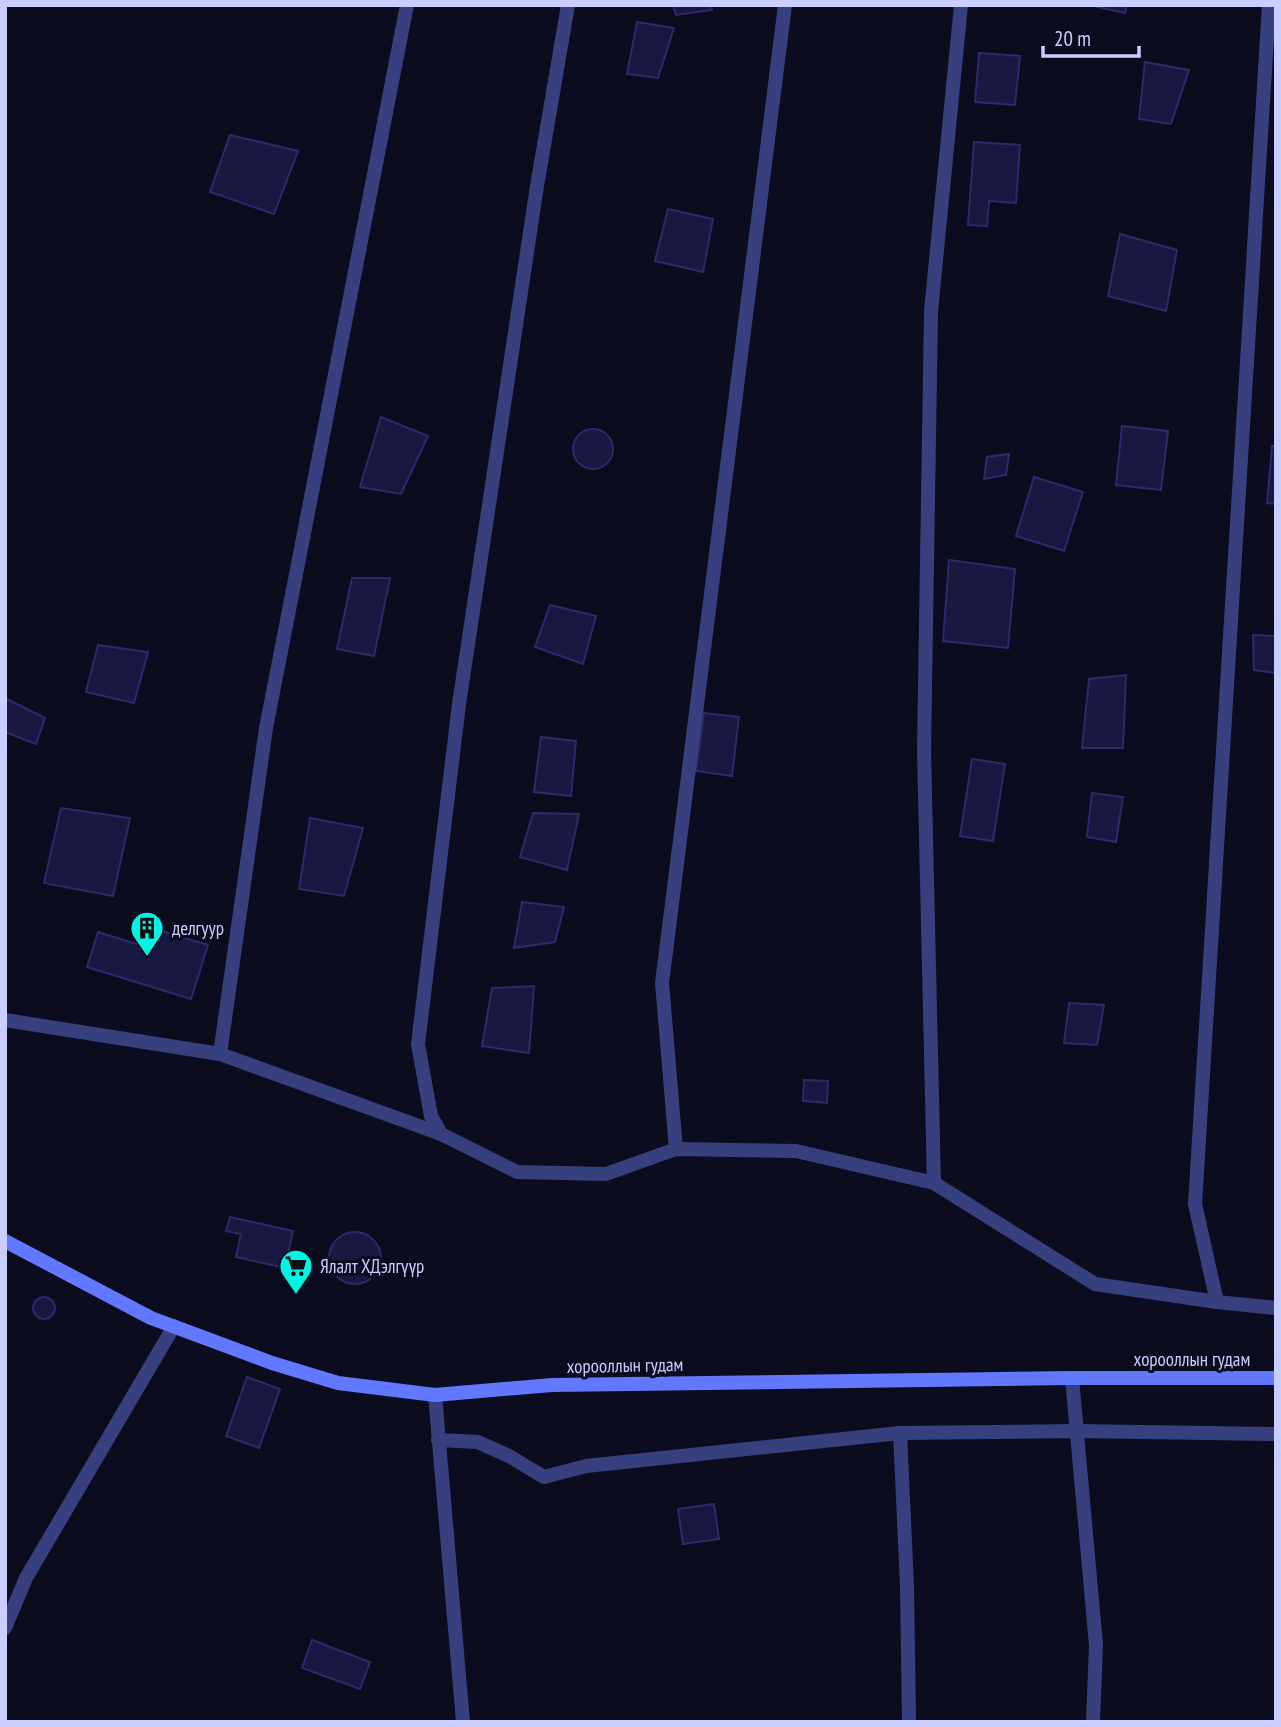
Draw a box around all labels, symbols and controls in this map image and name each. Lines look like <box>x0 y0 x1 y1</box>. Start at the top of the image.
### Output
scale bar <box>1043 14 1139 58</box>
text: 20 m <box>1054 25 1091 52</box>
building icon: делгуур <box>128 909 166 958</box>
place label: делгуур <box>172 916 224 940</box>
supermarket icon: Ялалт ХДэлгүүр <box>277 1247 315 1296</box>
place label: Ялалт ХДэлгүүр <box>320 1254 424 1278</box>
street label: хорооллын гудам <box>1134 1347 1250 1371</box>
street label: хорооллын гудам <box>566 1352 684 1378</box>

